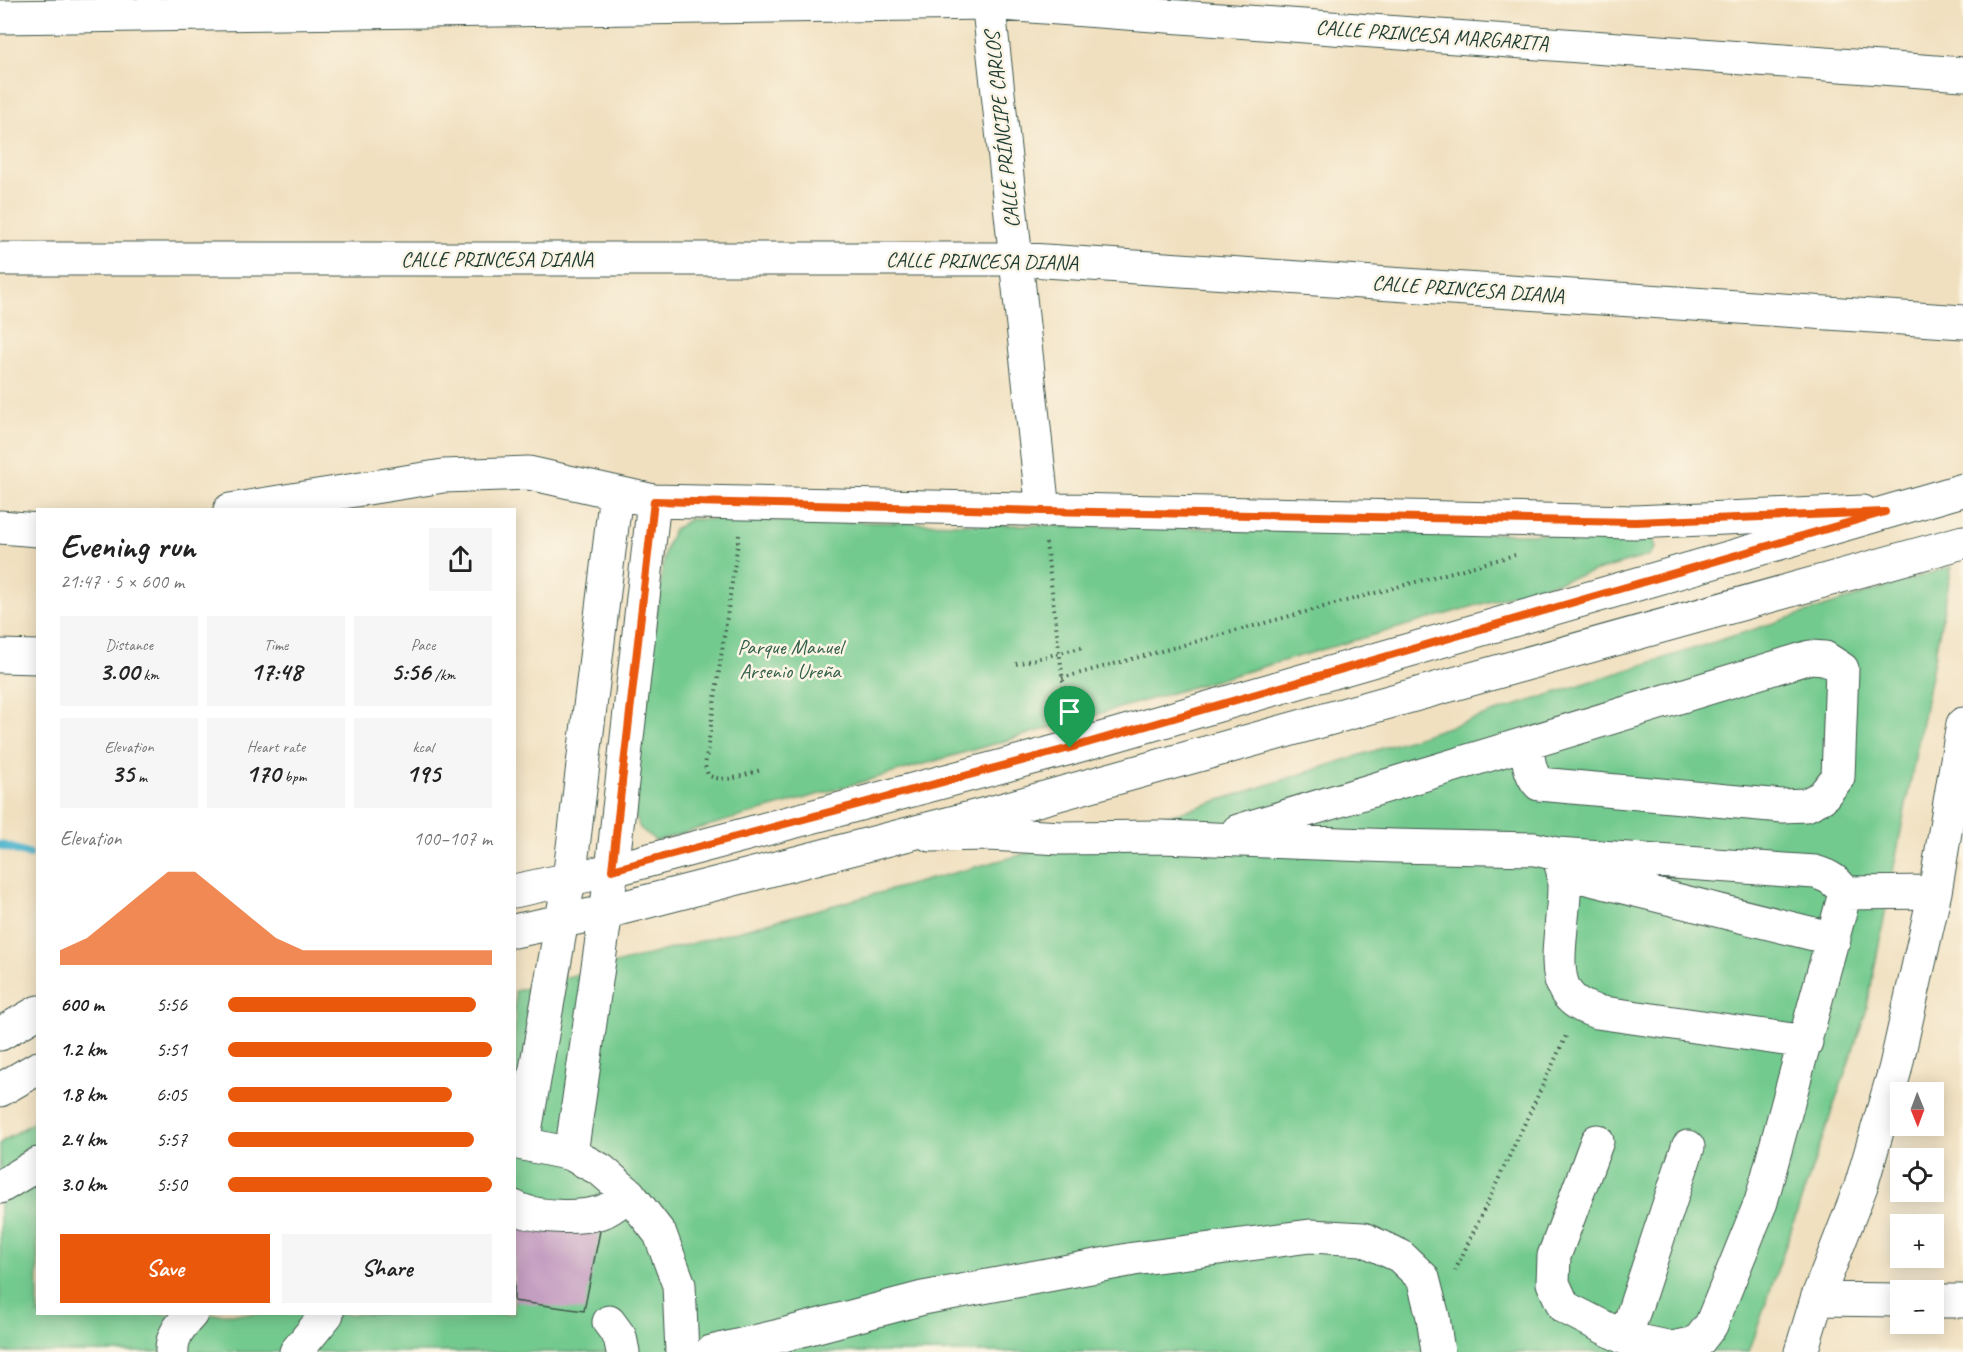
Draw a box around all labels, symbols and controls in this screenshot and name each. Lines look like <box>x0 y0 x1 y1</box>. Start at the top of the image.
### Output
street label: CALLE PRINCESA MARGARITA <box>1315 14 1550 56</box>
street label: CALLE PRÍNCIPE CARLOS <box>978 27 1025 229</box>
street label: CALLE PRINCESA DIANA <box>401 246 593 272</box>
street label: CALLE PRINCESA DIANA <box>886 246 1079 276</box>
street label: CALLE PRINCESA DIANA <box>1371 269 1565 309</box>
text: Evening run <box>60 525 195 567</box>
button: share <box>429 528 492 591</box>
text: 21:47 · 5 × 600 m <box>60 569 184 594</box>
park label: Parque Manuel Arsenio Ureña <box>737 634 846 684</box>
text: Distance <box>105 635 153 655</box>
text: Time <box>264 635 288 655</box>
text: Pace <box>411 635 435 655</box>
text: 3.00 <box>99 655 139 688</box>
text: 17:48 <box>250 655 302 688</box>
text: 5:56 <box>391 655 431 688</box>
text: km <box>139 665 159 685</box>
text: /km <box>431 665 455 685</box>
pin <box>1044 686 1095 748</box>
icon: arrive <box>1053 695 1086 728</box>
text: Elevation <box>104 737 154 757</box>
text: Heart rate <box>247 737 305 757</box>
text: kcal <box>412 737 434 757</box>
text: 35 <box>111 757 134 790</box>
text: 170 <box>246 757 281 790</box>
text: 195 <box>406 757 440 790</box>
text: m <box>134 767 147 787</box>
text: bpm <box>281 767 306 787</box>
text: Elevation <box>60 826 122 851</box>
text: 100–107 m <box>413 826 492 851</box>
text: 600 m <box>60 992 104 1017</box>
text: 5:56 <box>156 992 187 1017</box>
text: 1.2 km <box>60 1037 107 1062</box>
text: 5:51 <box>156 1037 187 1062</box>
text: 1.8 km <box>60 1082 107 1107</box>
text: 6:05 <box>156 1082 187 1107</box>
north arrow <box>1890 1082 1944 1136</box>
map controls <box>1890 1082 1944 1334</box>
text: 2.4 km <box>60 1127 107 1152</box>
text: 5:57 <box>156 1127 187 1152</box>
button: locate <box>1890 1148 1944 1202</box>
text: 3.0 km <box>60 1172 107 1197</box>
text: 5:50 <box>156 1172 187 1197</box>
button: + <box>1890 1214 1944 1268</box>
button: Save <box>60 1234 270 1303</box>
button: Share <box>282 1234 492 1303</box>
button: − <box>1890 1280 1944 1334</box>

